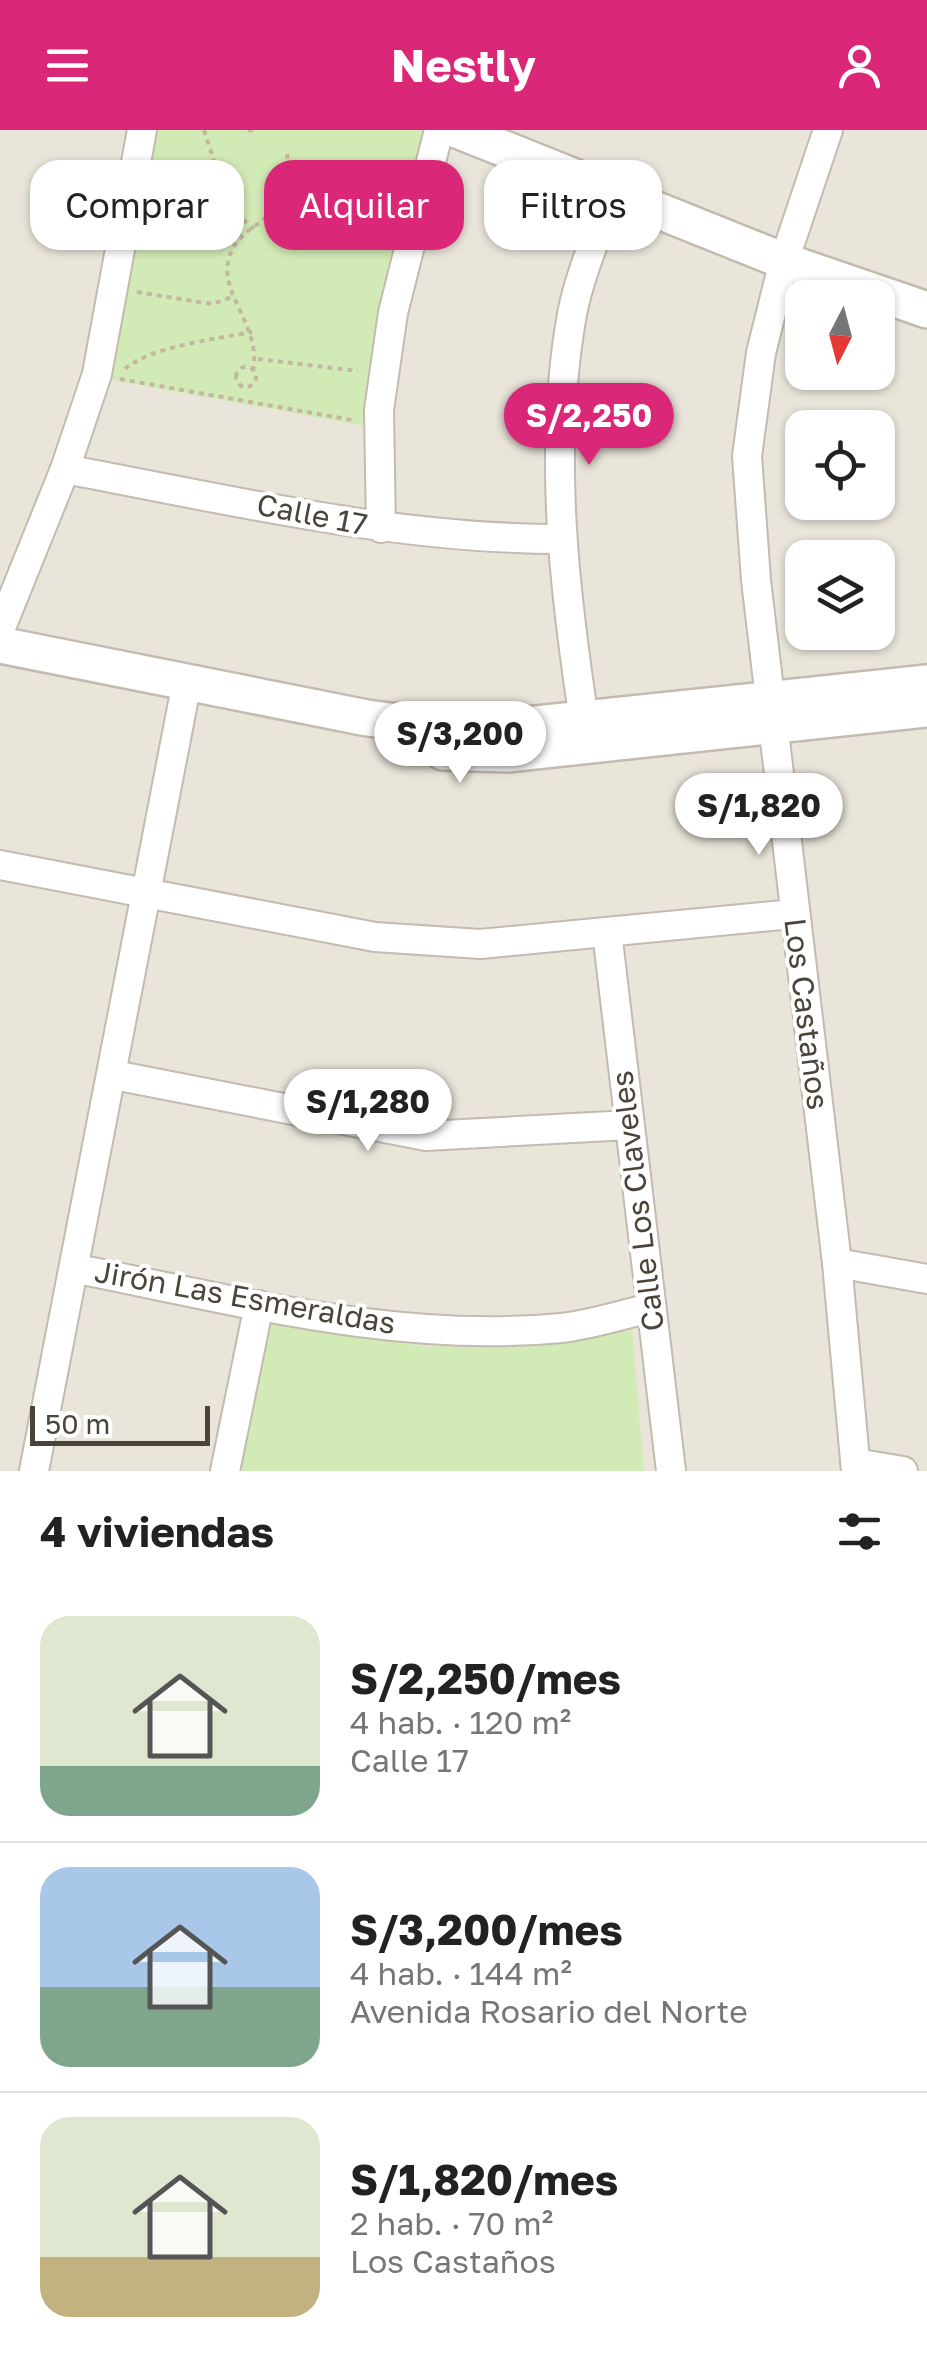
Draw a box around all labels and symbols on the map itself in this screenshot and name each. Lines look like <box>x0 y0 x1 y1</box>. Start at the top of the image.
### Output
north arrow <box>785 280 895 390</box>
pin: S/2,250 <box>497 383 681 468</box>
street label: Calle 17 <box>254 486 370 542</box>
pin: S/3,200 <box>368 701 552 786</box>
pin: S/1,820 <box>667 773 851 858</box>
street label: Los Castaños <box>777 916 837 1112</box>
pin: S/1,280 <box>276 1069 460 1154</box>
street label: Calle Los Claveles <box>603 1069 671 1333</box>
street label: Jirón Las Esmeraldas <box>92 1253 398 1341</box>
scale bar <box>30 1401 210 1446</box>

